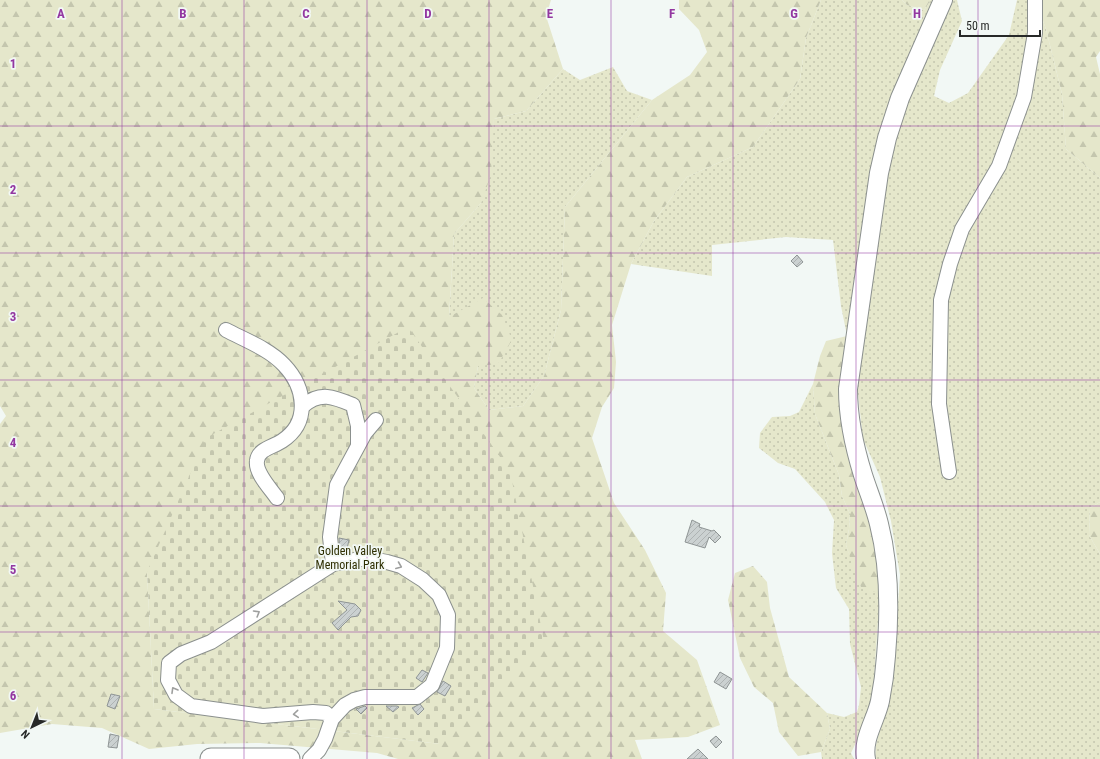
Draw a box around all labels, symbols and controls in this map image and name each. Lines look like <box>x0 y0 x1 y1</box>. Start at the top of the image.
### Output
text: A <box>57 6 65 21</box>
text: B <box>179 6 187 21</box>
text: C <box>302 6 310 21</box>
text: D <box>424 6 432 21</box>
text: E <box>547 6 554 21</box>
text: F <box>669 6 675 21</box>
text: G <box>790 6 798 21</box>
text: H <box>913 6 921 21</box>
scale bar <box>960 12 1040 38</box>
text: 50 m <box>966 19 990 33</box>
text: 1 <box>10 56 16 71</box>
text: 2 <box>10 182 17 197</box>
text: 3 <box>10 309 16 324</box>
text: 4 <box>10 435 17 450</box>
park label: Golden Valley Memorial Park <box>316 544 385 572</box>
text: 5 <box>10 562 17 577</box>
one-way arrow <box>396 562 403 570</box>
one-way arrow <box>253 610 260 617</box>
one-way arrow <box>171 687 178 694</box>
text: 6 <box>10 688 17 703</box>
north arrow <box>12 707 52 747</box>
one-way arrow <box>293 709 299 718</box>
text: N <box>18 727 32 741</box>

